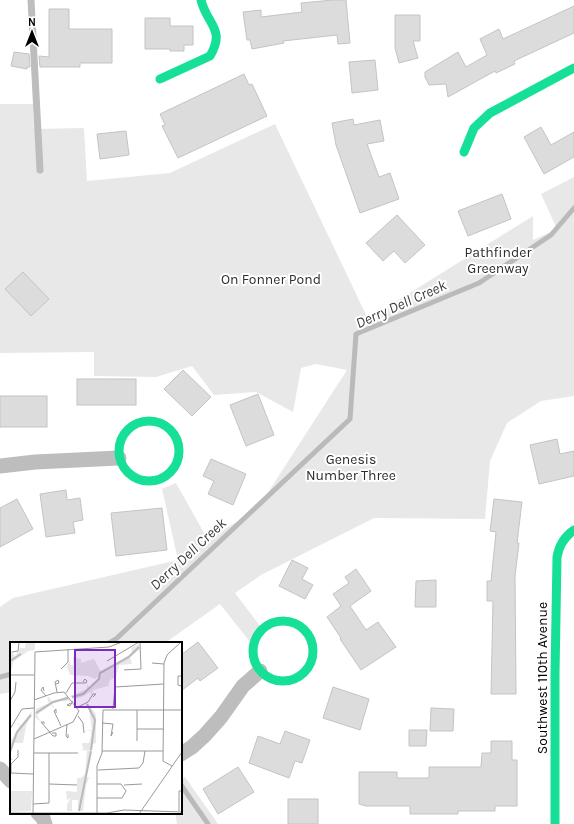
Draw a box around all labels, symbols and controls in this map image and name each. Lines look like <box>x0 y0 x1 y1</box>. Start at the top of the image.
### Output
north arrow <box>12 12 52 52</box>
text: N <box>28 16 36 29</box>
park label: Pathfinder Greenway <box>464 244 533 277</box>
park label: On Fonner Pond <box>221 271 321 288</box>
water label: Derry Dell Creek <box>353 276 450 332</box>
park label: Genesis Number Three <box>306 451 396 484</box>
water label: Derry Dell Creek <box>146 514 230 594</box>
street label: Southwest 110th Avenue <box>534 602 551 754</box>
inset map <box>10 642 182 814</box>

